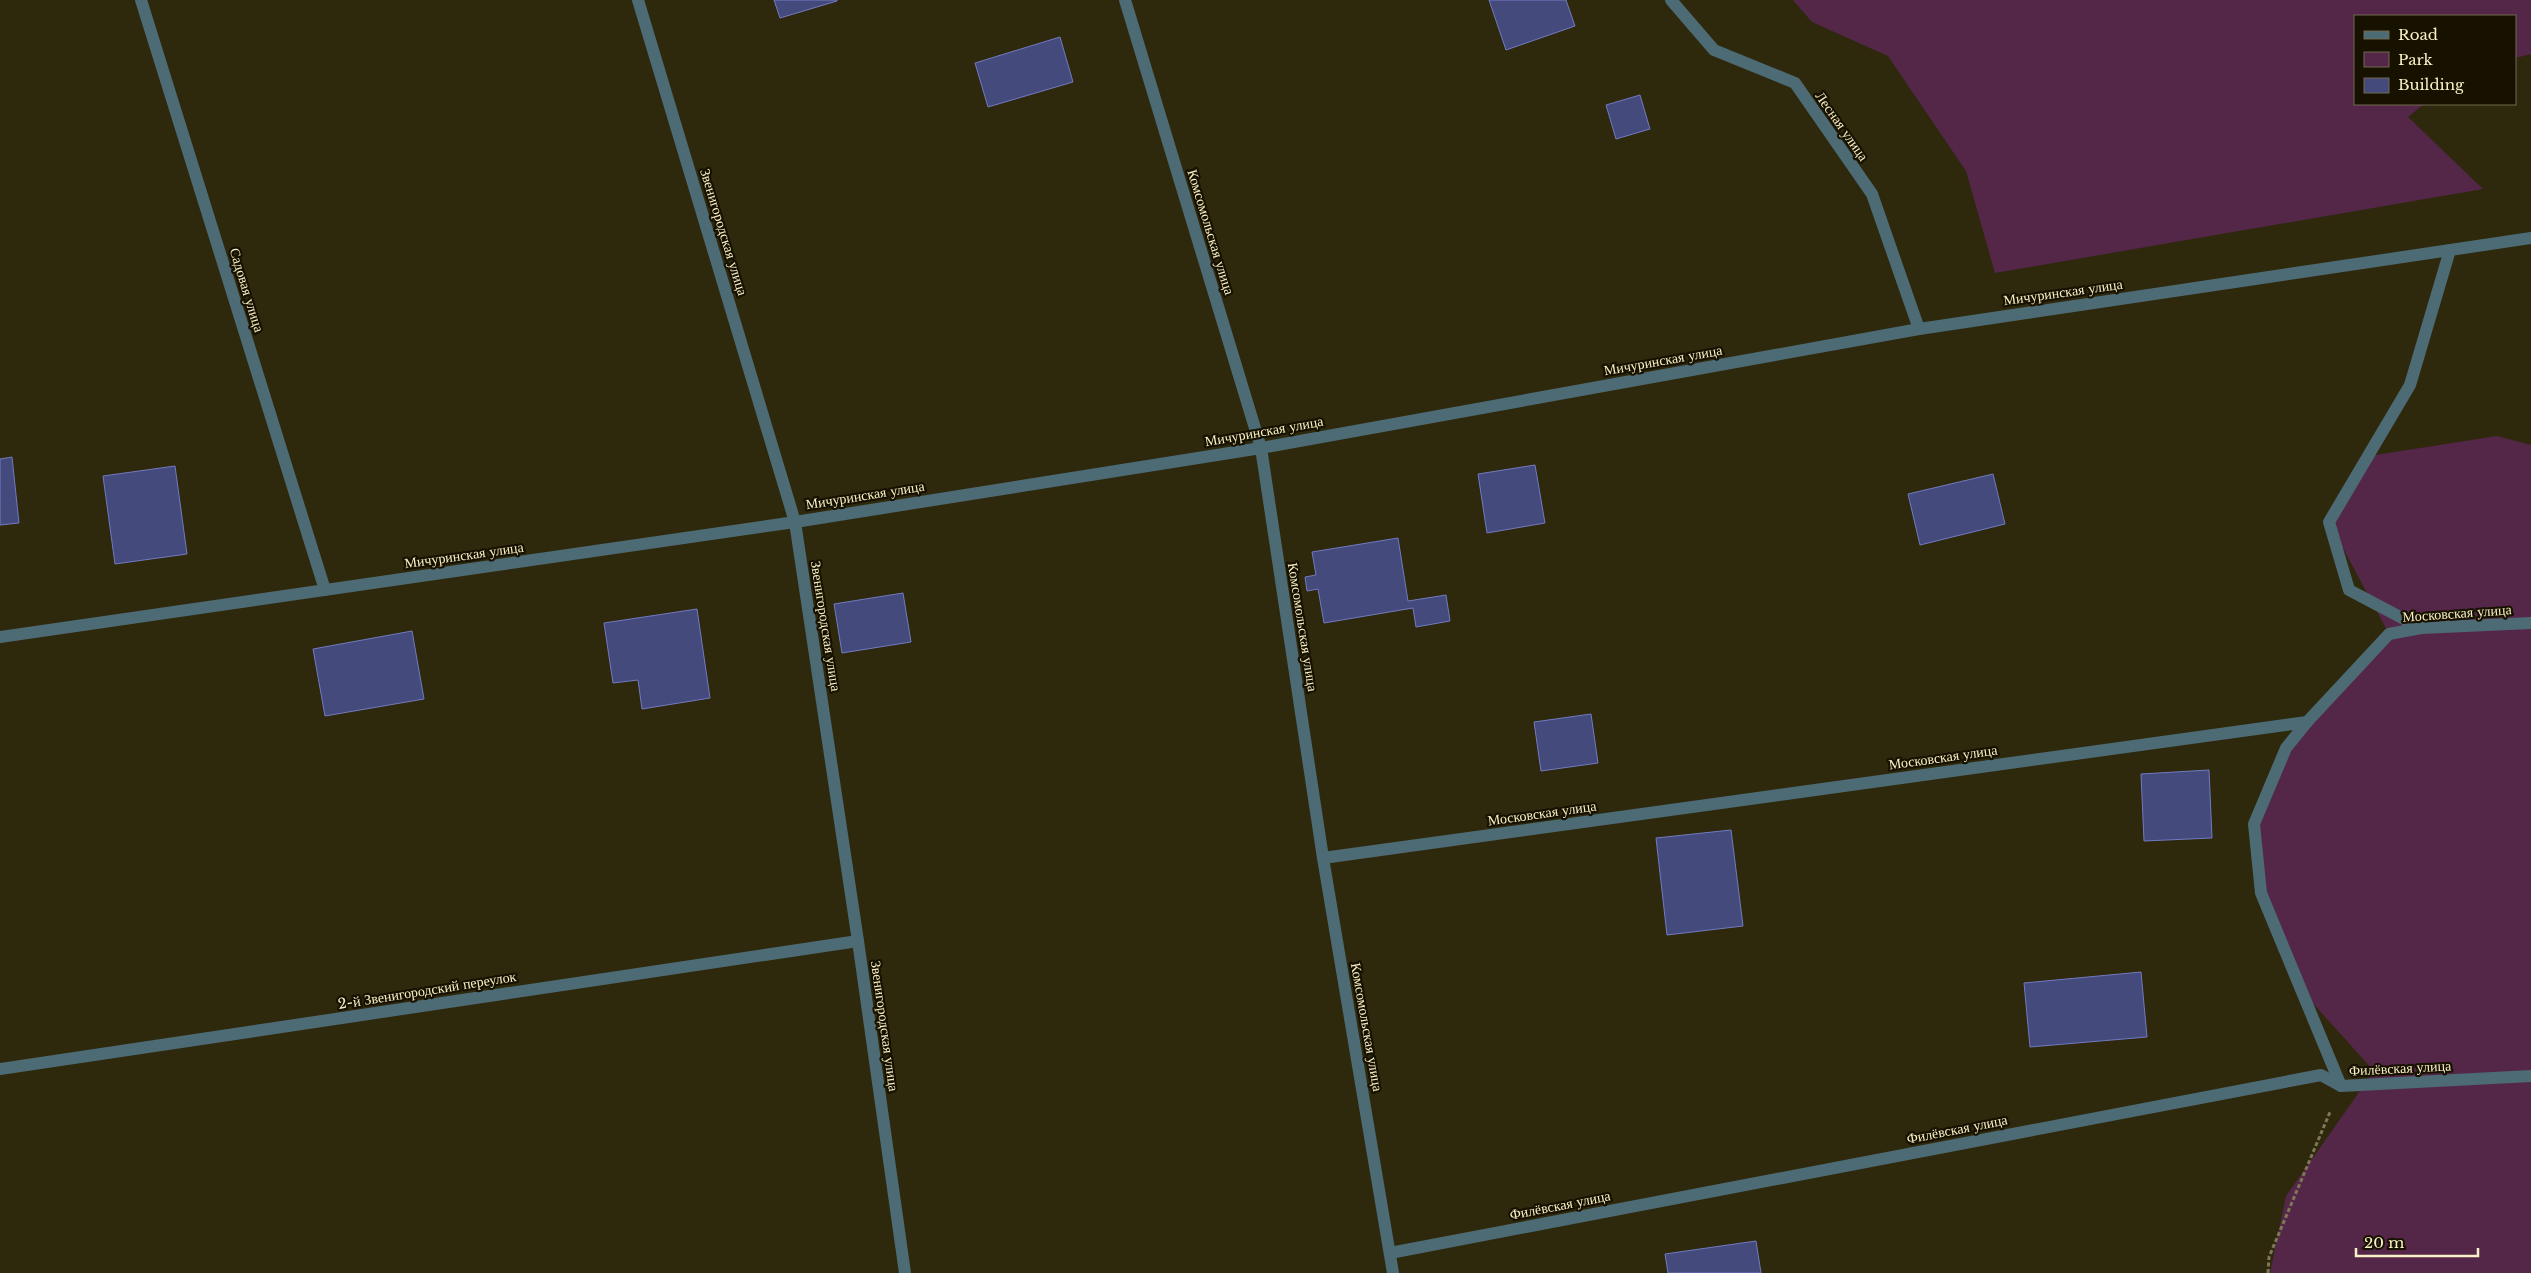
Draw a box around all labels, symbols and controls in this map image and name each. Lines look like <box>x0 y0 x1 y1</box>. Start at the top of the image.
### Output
legend <box>2354 15 2516 105</box>
text: Road <box>2398 25 2438 44</box>
text: Park <box>2398 50 2434 69</box>
text: Building <box>2398 75 2465 94</box>
street label: Лесная улица <box>1811 88 1873 165</box>
street label: Звенигородская улица <box>696 166 752 298</box>
street label: Комсомольская улица <box>1183 167 1239 298</box>
street label: Садовая улица <box>226 246 269 335</box>
street label: Мичуринская улица <box>2002 275 2124 309</box>
street label: Мичуринская улица <box>1602 341 1724 379</box>
street label: Мичуринская улица <box>1203 412 1325 450</box>
street label: Мичуринская улица <box>804 477 926 513</box>
street label: Мичуринская улица <box>403 538 525 572</box>
street label: Звенигородская улица <box>807 559 845 693</box>
street label: Комсомольская улица <box>1284 561 1322 694</box>
street label: Московская улица <box>2402 600 2513 626</box>
street label: Московская улица <box>1888 740 1999 774</box>
street label: Московская улица <box>1487 796 1598 830</box>
street label: Звенигородская улица <box>867 959 903 1093</box>
street label: Комсомольская улица <box>1347 961 1387 1093</box>
street label: 2-й Звенигородский переулок <box>337 967 518 1013</box>
street label: Филёвская улица <box>2348 1056 2452 1080</box>
street label: Филёвская улица <box>1905 1110 2010 1148</box>
street label: Филёвская улица <box>1508 1186 1613 1224</box>
scale bar <box>2356 1226 2478 1258</box>
text: 20 m <box>2364 1233 2404 1252</box>

